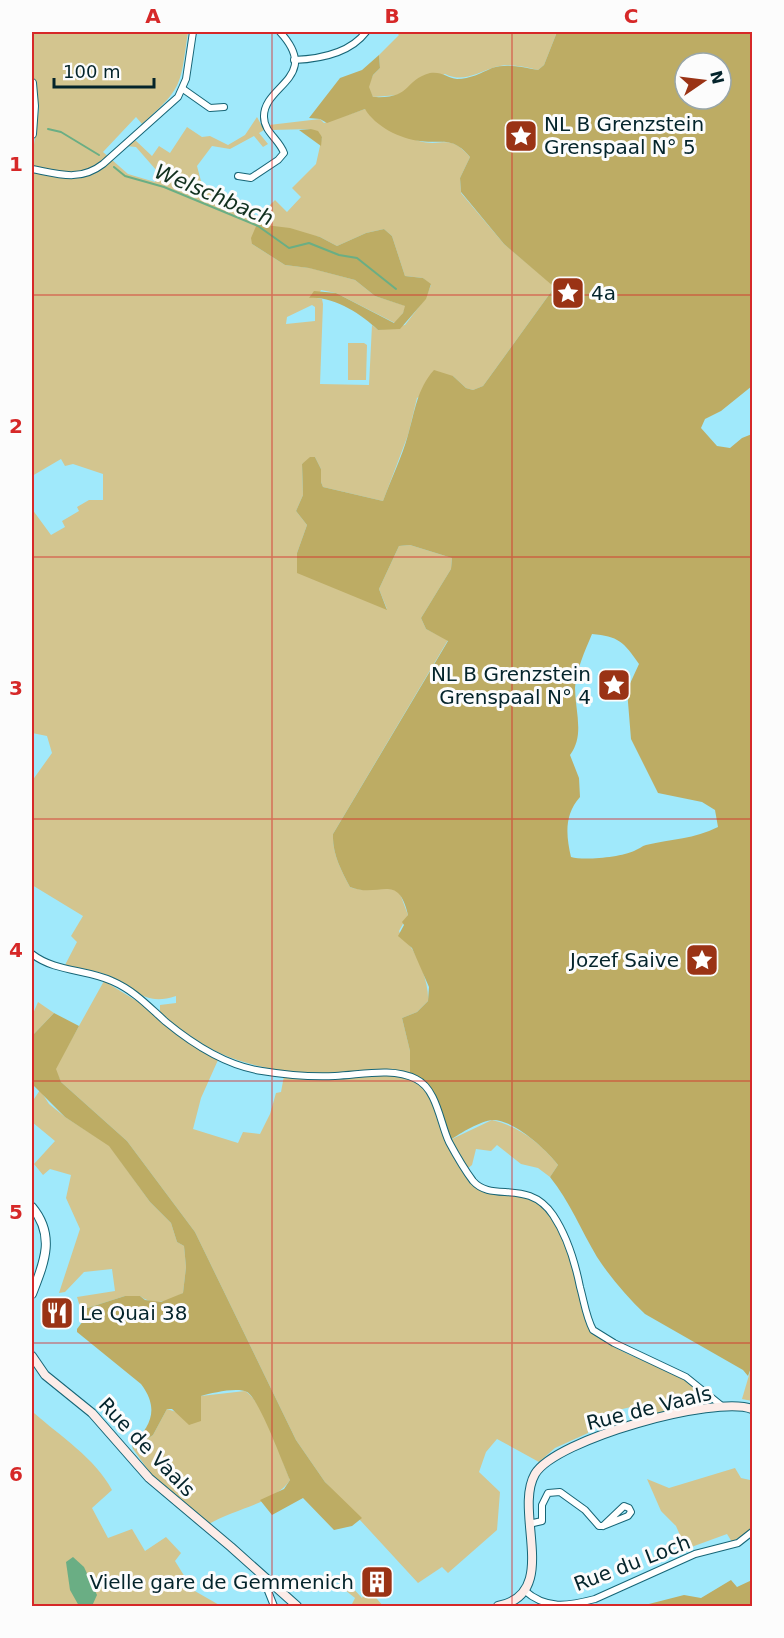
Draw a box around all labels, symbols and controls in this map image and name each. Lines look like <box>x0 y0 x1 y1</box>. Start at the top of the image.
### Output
text: A <box>145 4 161 28</box>
text: B <box>384 4 400 28</box>
text: C <box>624 4 638 28</box>
scale bar <box>54 51 154 89</box>
north arrow <box>673 51 733 111</box>
text: 100 m <box>63 61 121 82</box>
text: N <box>706 69 728 86</box>
place label: NL B Grenzstein Grenspaal N° 5 <box>544 112 704 159</box>
place icon: NL B Grenzstein Grenspaal N° 5 <box>503 118 539 154</box>
text: 1 <box>9 152 23 176</box>
water label: Welschbach <box>151 159 277 231</box>
place icon: 4a <box>550 275 586 311</box>
place label: 4a <box>591 281 616 305</box>
text: 2 <box>9 414 23 438</box>
place label: NL B Grenzstein Grenspaal N° 4 <box>431 662 591 709</box>
place icon: NL B Grenzstein Grenspaal N° 4 <box>596 667 632 703</box>
text: 3 <box>9 676 23 700</box>
text: 4 <box>9 938 23 962</box>
place icon: Jozef Saive <box>684 942 720 978</box>
place label: Jozef Saive <box>568 948 679 972</box>
text: 5 <box>9 1200 23 1224</box>
restaurant icon: Le Quai 38 <box>39 1295 75 1331</box>
place label: Le Quai 38 <box>80 1301 188 1325</box>
street label: Rue de Vaals <box>584 1381 714 1435</box>
street label: Rue de Vaals <box>94 1393 200 1501</box>
text: 6 <box>9 1462 23 1486</box>
street label: Rue du Loch <box>570 1530 694 1596</box>
building icon: Vielle gare de Gemmenich <box>359 1564 395 1600</box>
place label: Vielle gare de Gemmenich <box>89 1570 354 1594</box>

